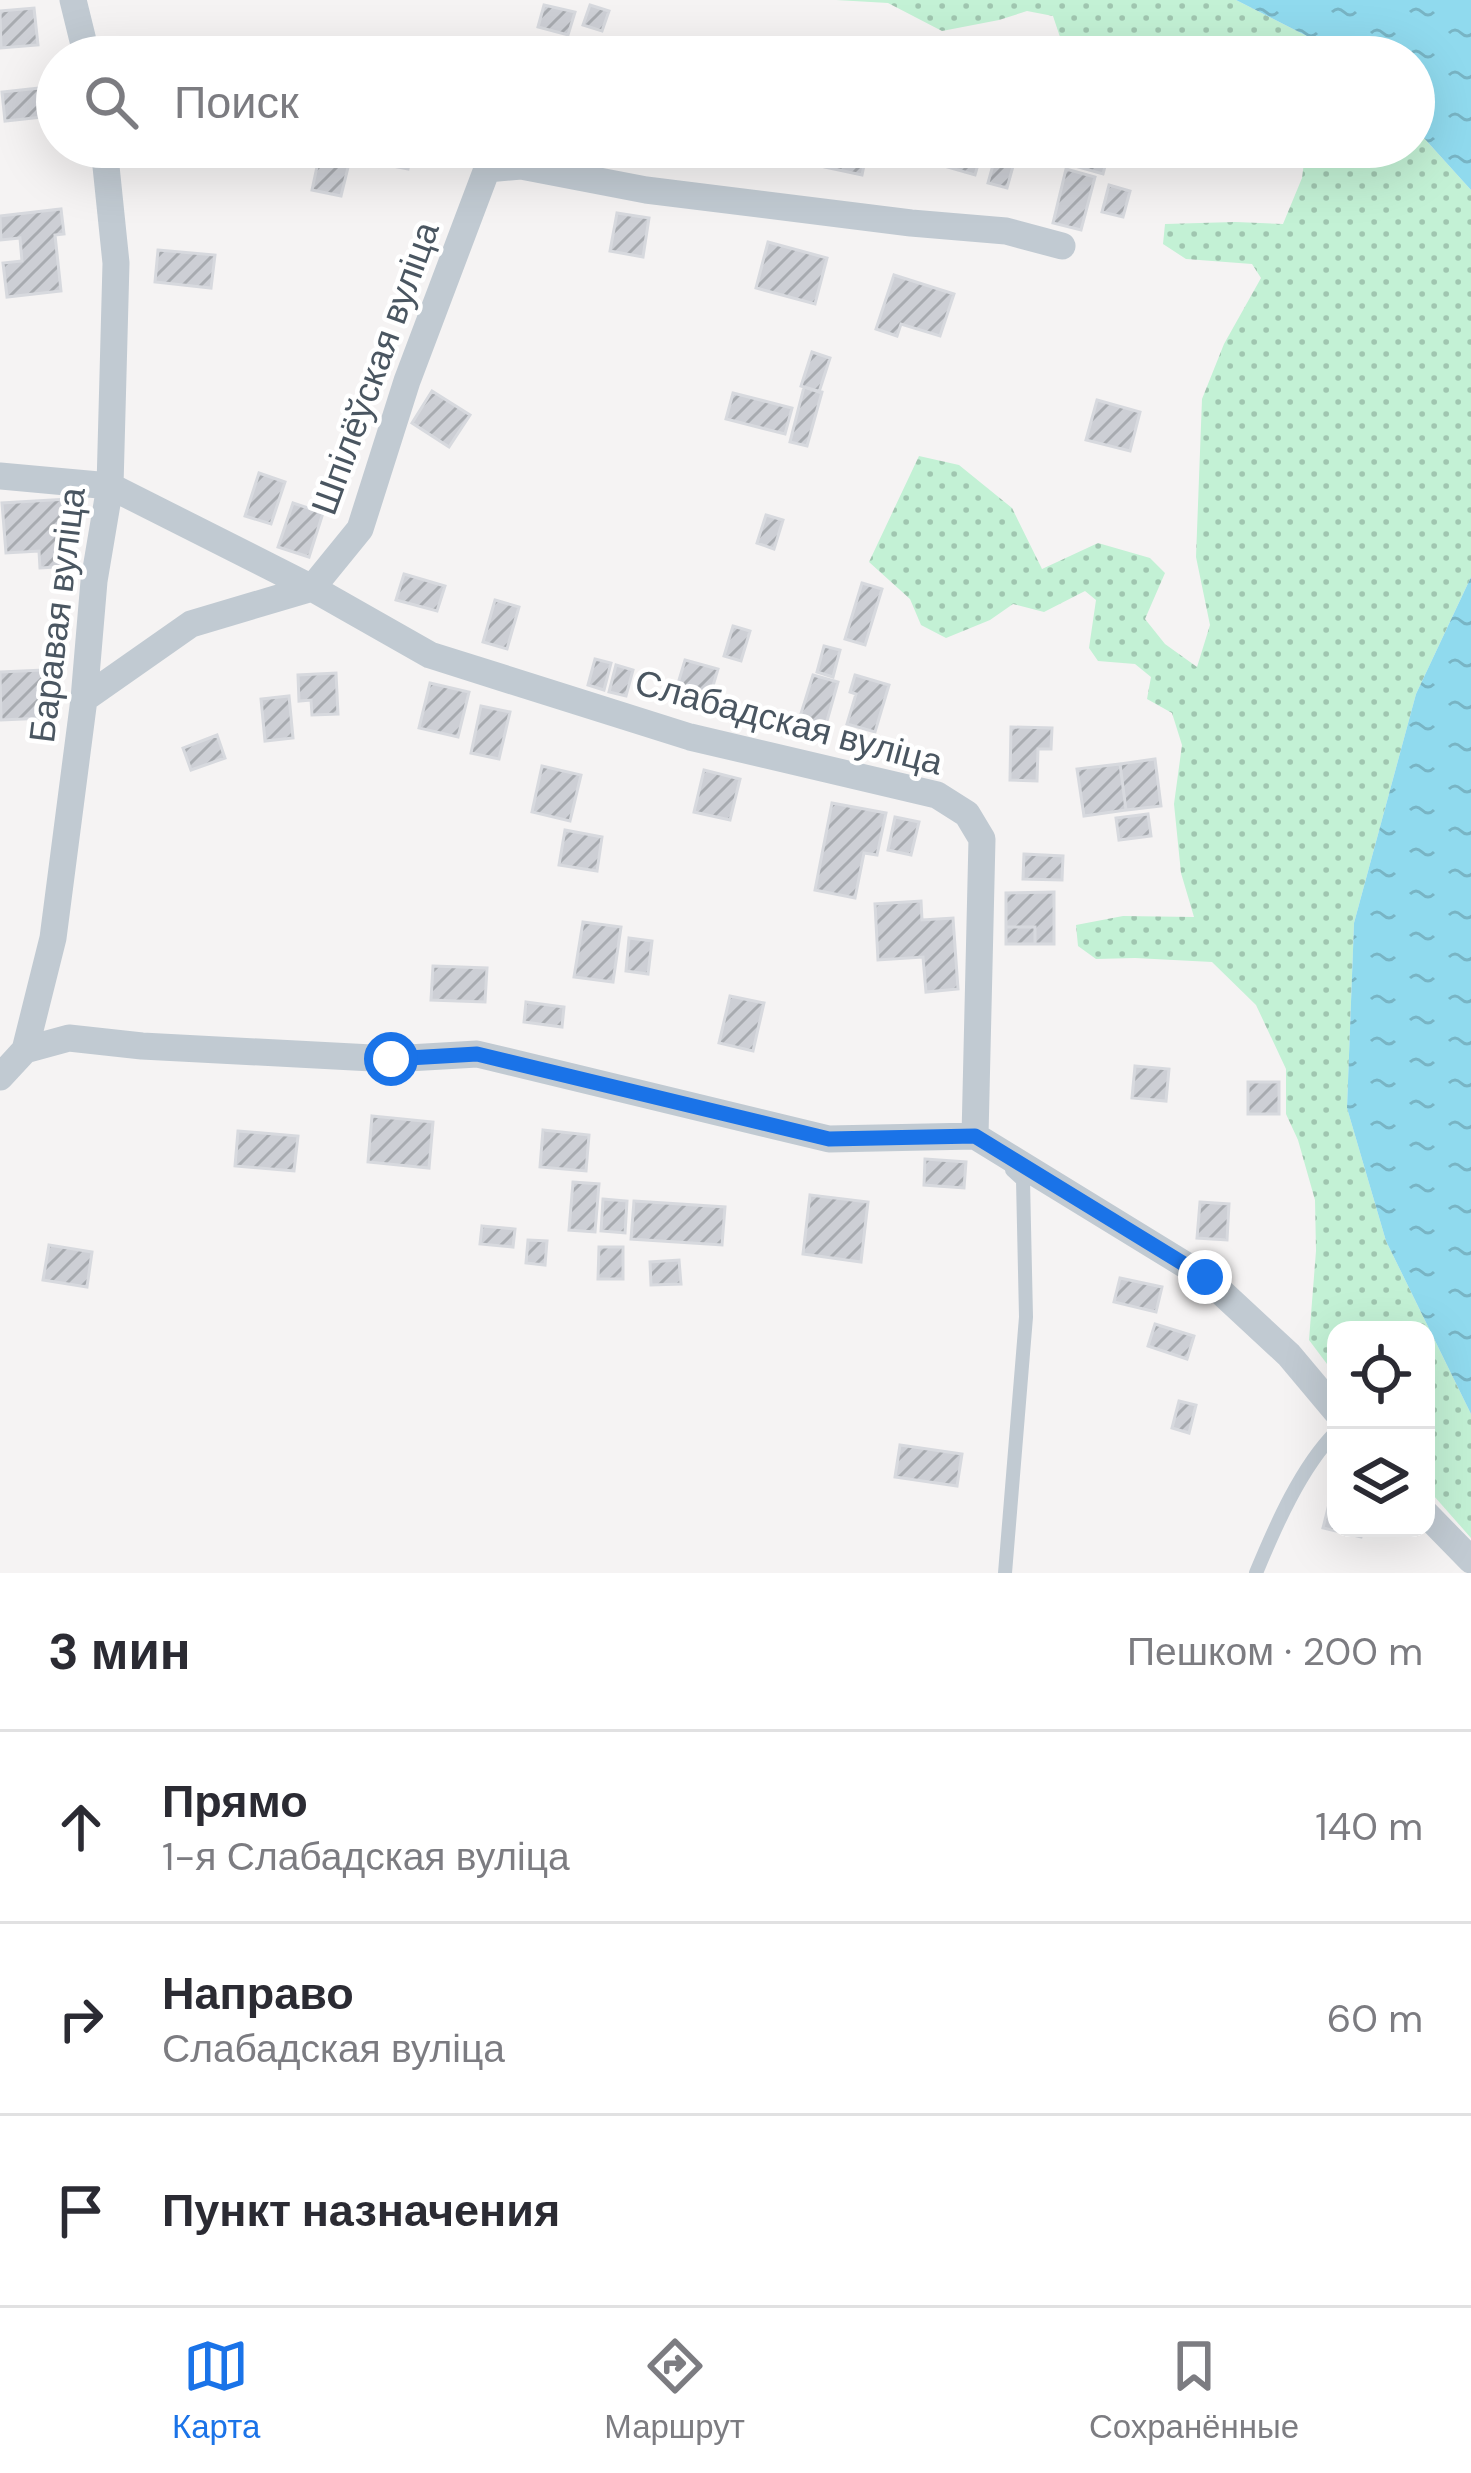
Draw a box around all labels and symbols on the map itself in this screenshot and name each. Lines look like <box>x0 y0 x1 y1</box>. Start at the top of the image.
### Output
street label: Шпілёўская вуліца <box>300 214 450 521</box>
street label: Баравая вуліца <box>18 484 96 745</box>
street label: Слабадская вуліца <box>630 658 949 786</box>
route start <box>364 1032 418 1086</box>
route end <box>1178 1250 1232 1304</box>

